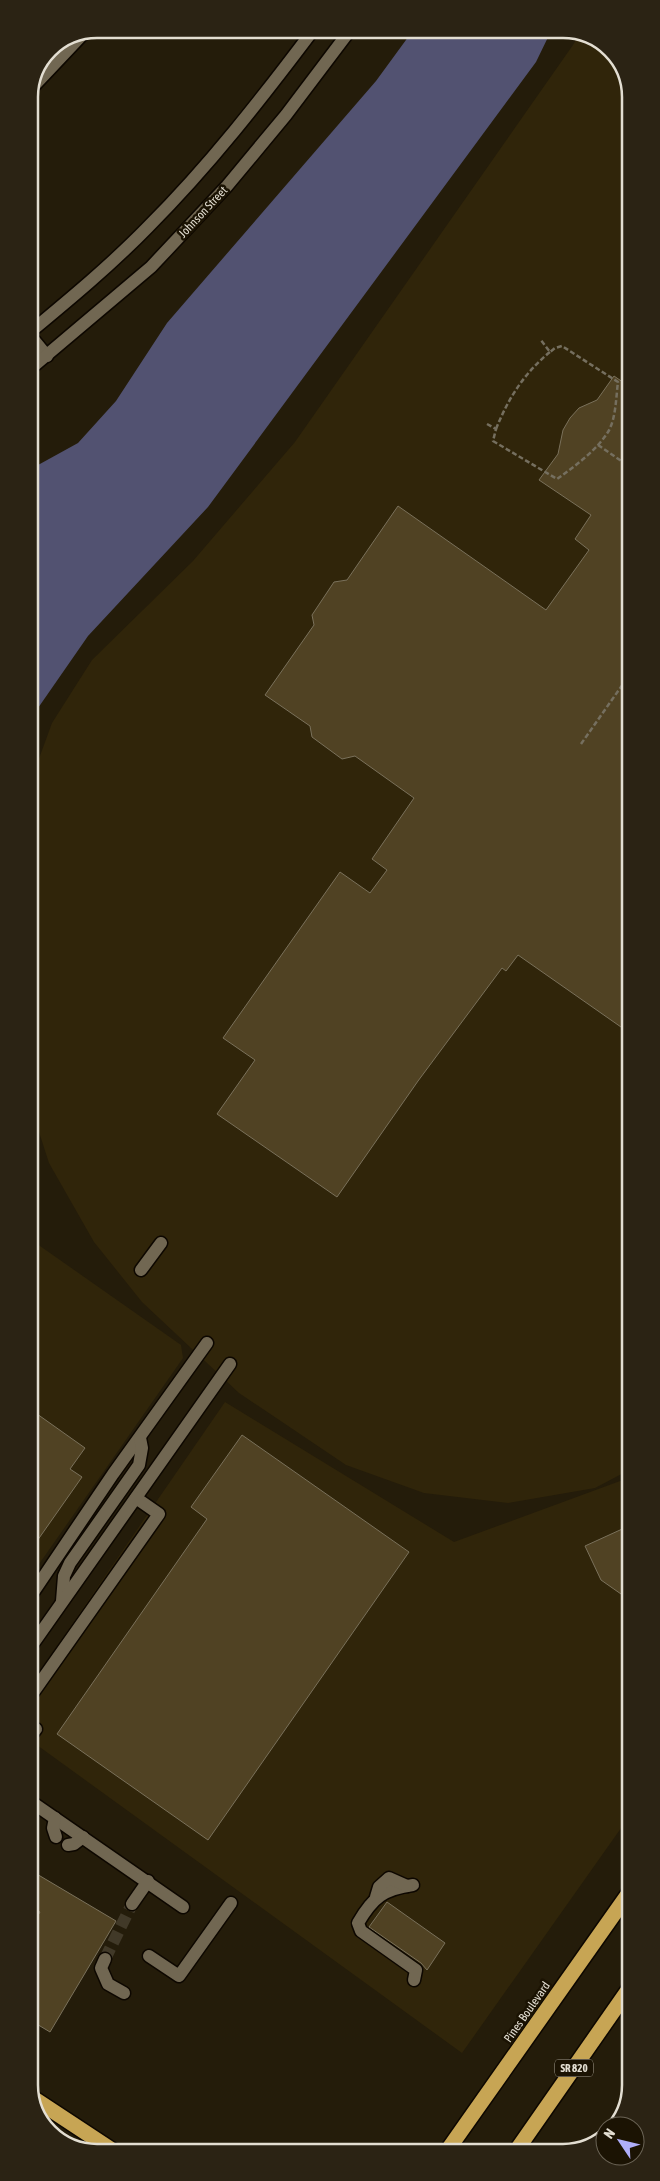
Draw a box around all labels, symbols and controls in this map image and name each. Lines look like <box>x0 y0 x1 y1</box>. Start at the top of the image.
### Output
street label: Johnson Street <box>176 183 231 240</box>
street label: Pines Boulevard <box>501 1979 553 2045</box>
road number: SR 820 <box>555 2060 593 2076</box>
north arrow <box>595 2116 645 2166</box>
text: N <box>600 2126 618 2142</box>

